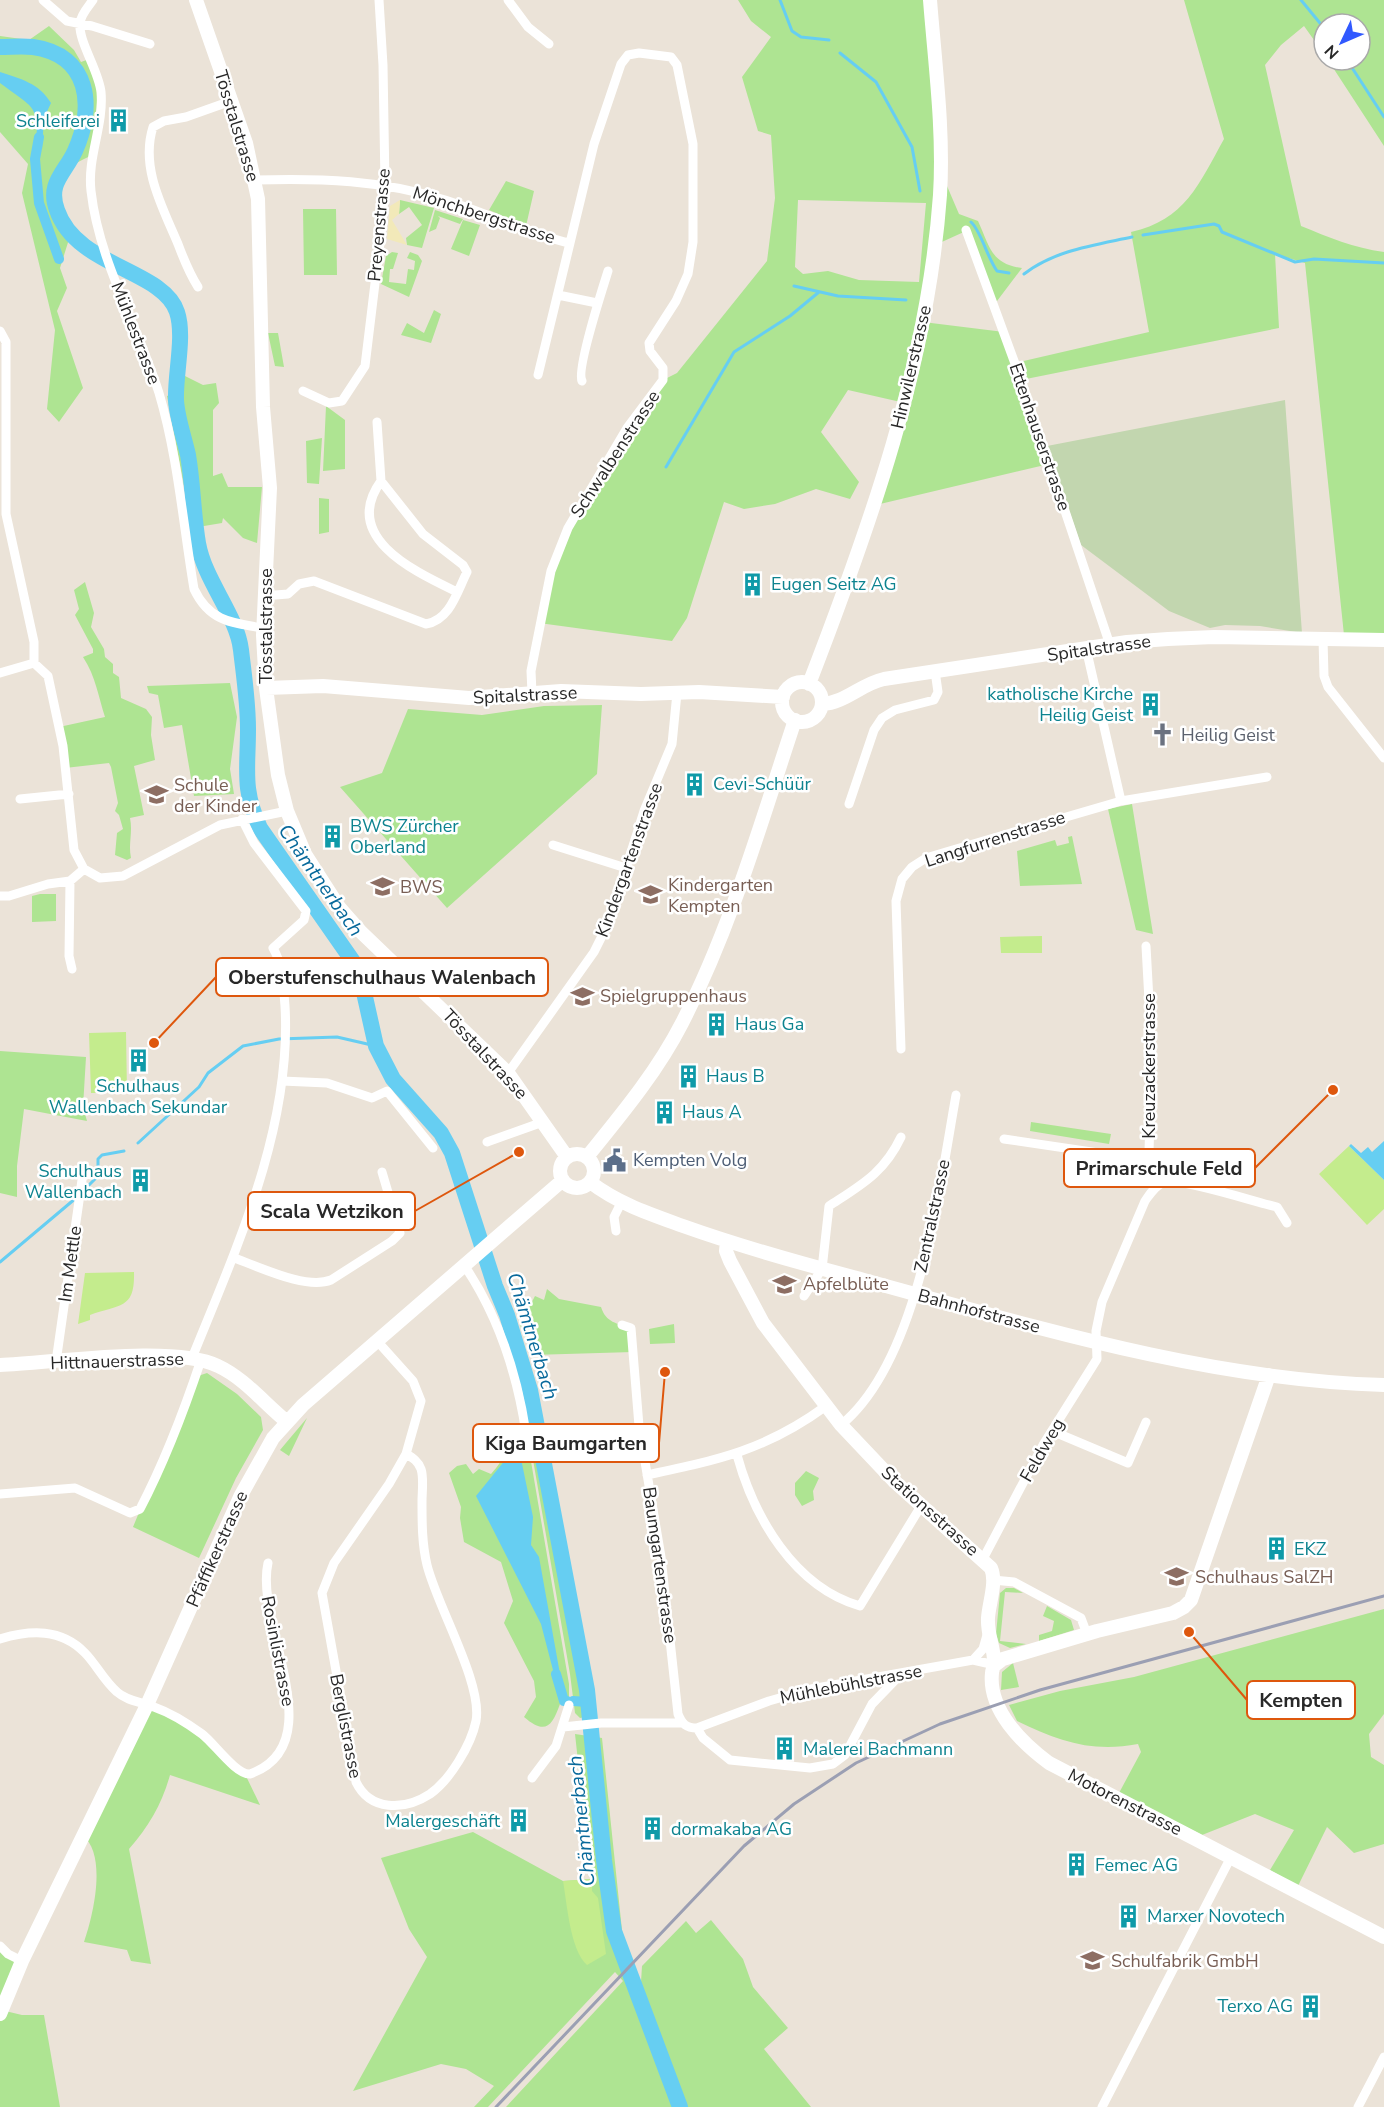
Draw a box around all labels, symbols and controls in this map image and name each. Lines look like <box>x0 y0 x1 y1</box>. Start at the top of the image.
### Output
north arrow <box>1312 12 1372 72</box>
text: N <box>1320 40 1344 64</box>
street label: Tösstalstrasse <box>209 67 265 185</box>
building icon: Schleiferei <box>105 108 131 134</box>
place label: Schleiferei <box>16 109 100 133</box>
street label: Preyenstrasse <box>362 167 396 283</box>
street label: Mönchbergstrasse <box>410 181 558 249</box>
street label: Mühlestrasse <box>105 278 167 388</box>
street label: Hinwilerstrasse <box>885 303 937 431</box>
street label: Ettenhauserstrasse <box>1003 360 1077 514</box>
street label: Schwalbenstrasse <box>565 386 665 522</box>
street label: Tösstalstrasse <box>254 568 278 684</box>
building icon: Eugen Seitz AG <box>740 571 766 597</box>
place label: Eugen Seitz AG <box>771 572 897 596</box>
street label: Spitalstrasse <box>1046 629 1152 667</box>
street label: Spitalstrasse <box>472 680 578 710</box>
place label: katholische Kirche Heilig Geist <box>987 682 1134 727</box>
building icon: katholische Kirche Heilig Geist <box>1138 691 1164 717</box>
church icon: Heilig Geist <box>1150 722 1176 748</box>
place label: Heilig Geist <box>1181 723 1276 747</box>
building icon: Cevi-Schüür <box>682 771 708 797</box>
place label: Cevi-Schüür <box>713 772 811 796</box>
place label: Schule der Kinder <box>174 773 258 818</box>
street label: Kindergartenstrasse <box>590 779 668 941</box>
school or university icon: Schule der Kinder <box>143 782 169 808</box>
street label: Langfurrenstrasse <box>922 805 1068 873</box>
place label: BWS Zürcher Oberland <box>350 814 459 859</box>
water label: Chämtnerbach <box>272 819 369 942</box>
building icon: BWS Zürcher Oberland <box>319 823 345 849</box>
place label: Kindergarten Kempten <box>668 873 773 918</box>
school or university icon: BWS <box>369 874 395 900</box>
place label: BWS <box>400 875 443 899</box>
school or university icon: Kindergarten Kempten <box>637 882 663 908</box>
callout: Oberstufenschulhaus Walenbach <box>216 958 548 996</box>
text: Oberstufenschulhaus Walenbach <box>228 964 536 991</box>
school or university icon: Spielgruppenhaus <box>569 983 595 1009</box>
place label: Spielgruppenhaus <box>600 984 747 1008</box>
street label: Kreuzackerstrasse <box>1137 993 1161 1139</box>
street label: Tösstalstrasse <box>437 1004 533 1104</box>
building icon: Haus Ga <box>704 1011 730 1037</box>
place label: Haus Ga <box>735 1012 804 1036</box>
building icon: Schulhaus Wallenbach Sekundar <box>125 1047 151 1073</box>
building icon: Haus B <box>675 1063 701 1089</box>
place label: Haus B <box>706 1064 765 1088</box>
place label: Schulhaus Wallenbach Sekundar <box>49 1074 228 1119</box>
building icon: Haus A <box>651 1099 677 1125</box>
place label: Haus A <box>682 1100 742 1124</box>
public building icon: Kempten Volg <box>602 1147 628 1173</box>
place label: Kempten Volg <box>633 1148 747 1172</box>
callout: Primarschule Feld <box>1064 1149 1255 1187</box>
text: Primarschule Feld <box>1076 1155 1243 1182</box>
street label: Zentralstrasse <box>908 1157 956 1275</box>
place label: Schulhaus Wallenbach <box>25 1159 122 1204</box>
building icon: Schulhaus Wallenbach <box>127 1168 153 1194</box>
callout: Scala Wetzikon <box>248 1192 415 1230</box>
text: Scala Wetzikon <box>260 1198 404 1225</box>
street label: Im Mettle <box>53 1224 87 1304</box>
water label: Chämtnerbach <box>500 1269 565 1403</box>
school or university icon: Apfelblüte <box>772 1271 798 1297</box>
place label: Apfelblüte <box>803 1272 889 1296</box>
street label: Bahnhofstrasse <box>915 1283 1043 1339</box>
street label: Hittnauerstrasse <box>50 1347 184 1375</box>
street label: Feldweg <box>1014 1414 1070 1486</box>
callout: Kiga Baumgarten <box>473 1424 659 1462</box>
text: Kiga Baumgarten <box>485 1430 647 1457</box>
street label: Stationsstrasse <box>876 1461 984 1561</box>
street label: Baumgartenstrasse <box>637 1485 683 1645</box>
street label: Pfäffikerstrasse <box>181 1487 253 1611</box>
building icon: EKZ <box>1263 1536 1289 1562</box>
place label: EKZ <box>1294 1537 1327 1561</box>
school or university icon: Schulhaus SalZH <box>1164 1564 1190 1590</box>
place label: Schulhaus SalZH <box>1195 1565 1333 1589</box>
street label: Rosinlistrasse <box>256 1594 300 1708</box>
street label: Mühlebühlstrasse <box>778 1658 924 1710</box>
street label: Berglistrasse <box>324 1672 368 1780</box>
callout: Kempten <box>1247 1681 1355 1719</box>
text: Kempten <box>1259 1687 1343 1714</box>
building icon: Malerei Bachmann <box>772 1736 798 1762</box>
place label: Malerei Bachmann <box>803 1737 953 1761</box>
water label: Chämtnerbach <box>561 1754 602 1888</box>
street label: Motorenstrasse <box>1064 1763 1186 1841</box>
building icon: Malergeschäft <box>505 1808 531 1834</box>
place label: Malergeschäft <box>385 1809 501 1833</box>
building icon: dormakaba AG <box>640 1816 666 1842</box>
place label: dormakaba AG <box>671 1817 792 1841</box>
building icon: Femec AG <box>1064 1852 1090 1878</box>
place label: Femec AG <box>1095 1853 1178 1877</box>
building icon: Marxer Novotech <box>1116 1903 1142 1929</box>
place label: Marxer Novotech <box>1147 1904 1285 1928</box>
school or university icon: Schulfabrik GmbH <box>1080 1948 1106 1974</box>
place label: Schulfabrik GmbH <box>1111 1949 1259 1973</box>
building icon: Terxo AG <box>1298 1993 1324 2019</box>
place label: Terxo AG <box>1218 1994 1293 2018</box>

